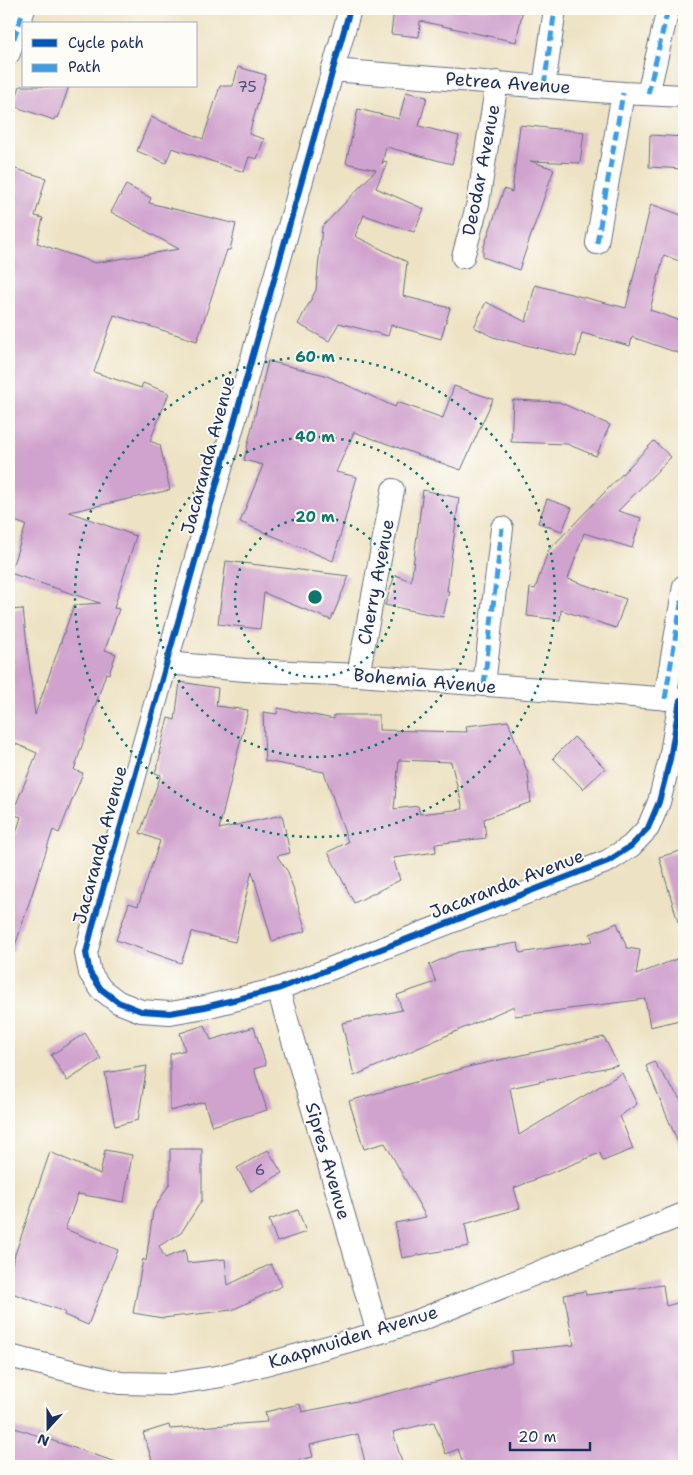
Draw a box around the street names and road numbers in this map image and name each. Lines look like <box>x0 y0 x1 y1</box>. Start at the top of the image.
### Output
street label: Petrea Avenue <box>445 67 571 99</box>
street label: Deodar Avenue <box>457 102 505 238</box>
street label: Jacaranda Avenue <box>175 373 241 537</box>
street label: Cherry Avenue <box>352 517 400 647</box>
street label: Bohemia Avenue <box>353 663 497 699</box>
street label: Jacaranda Avenue <box>67 763 133 927</box>
street label: Jacaranda Avenue <box>427 844 587 924</box>
street label: Sipres Avenue <box>300 1100 356 1222</box>
street label: Kaapmuiden Avenue <box>265 1300 441 1374</box>

